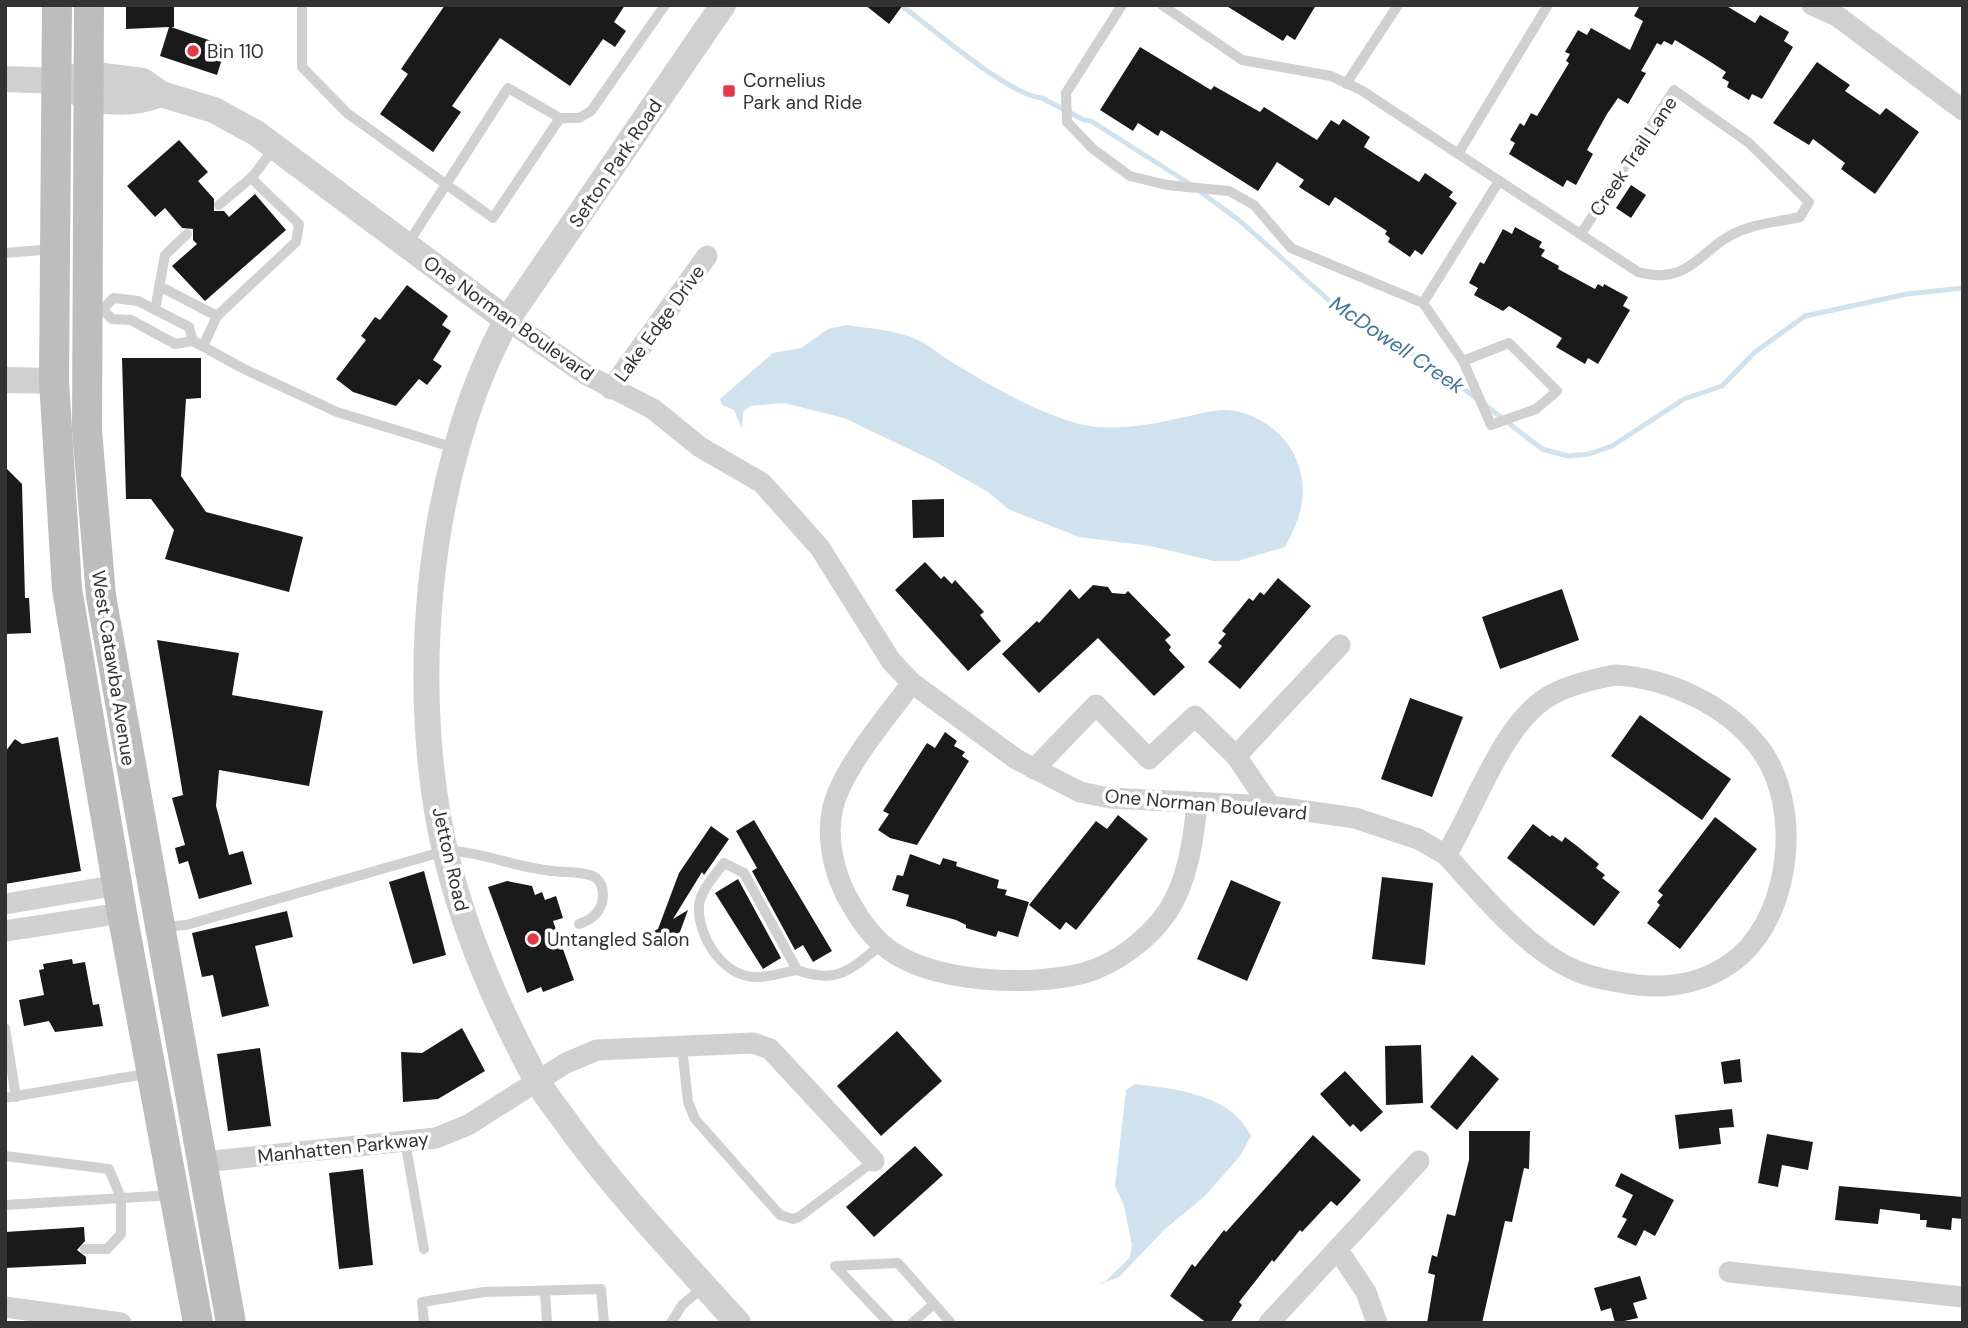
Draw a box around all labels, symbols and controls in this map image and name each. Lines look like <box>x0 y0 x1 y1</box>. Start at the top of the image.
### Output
place label: Bin 110 <box>207 39 264 64</box>
marker: Bin 110 <box>185 43 201 59</box>
place label: Cornelius Park and Ride <box>743 68 862 115</box>
marker: Cornelius Park and Ride <box>721 83 737 99</box>
street label: Creek Trail Lane <box>1584 92 1683 221</box>
street label: Sefton Park Road <box>563 94 668 232</box>
street label: One Norman Boulevard <box>418 250 599 387</box>
street label: Lake Edge Drive <box>609 260 710 387</box>
water label: McDowell Creek <box>1324 290 1470 401</box>
street label: West Catawba Avenue <box>86 569 141 768</box>
street label: One Norman Boulevard <box>1104 783 1308 826</box>
street label: Jetton Road <box>426 805 475 914</box>
place label: Untangled Salon <box>547 927 689 952</box>
marker: Untangled Salon <box>525 931 541 947</box>
street label: Manhatten Parkway <box>256 1126 430 1169</box>

